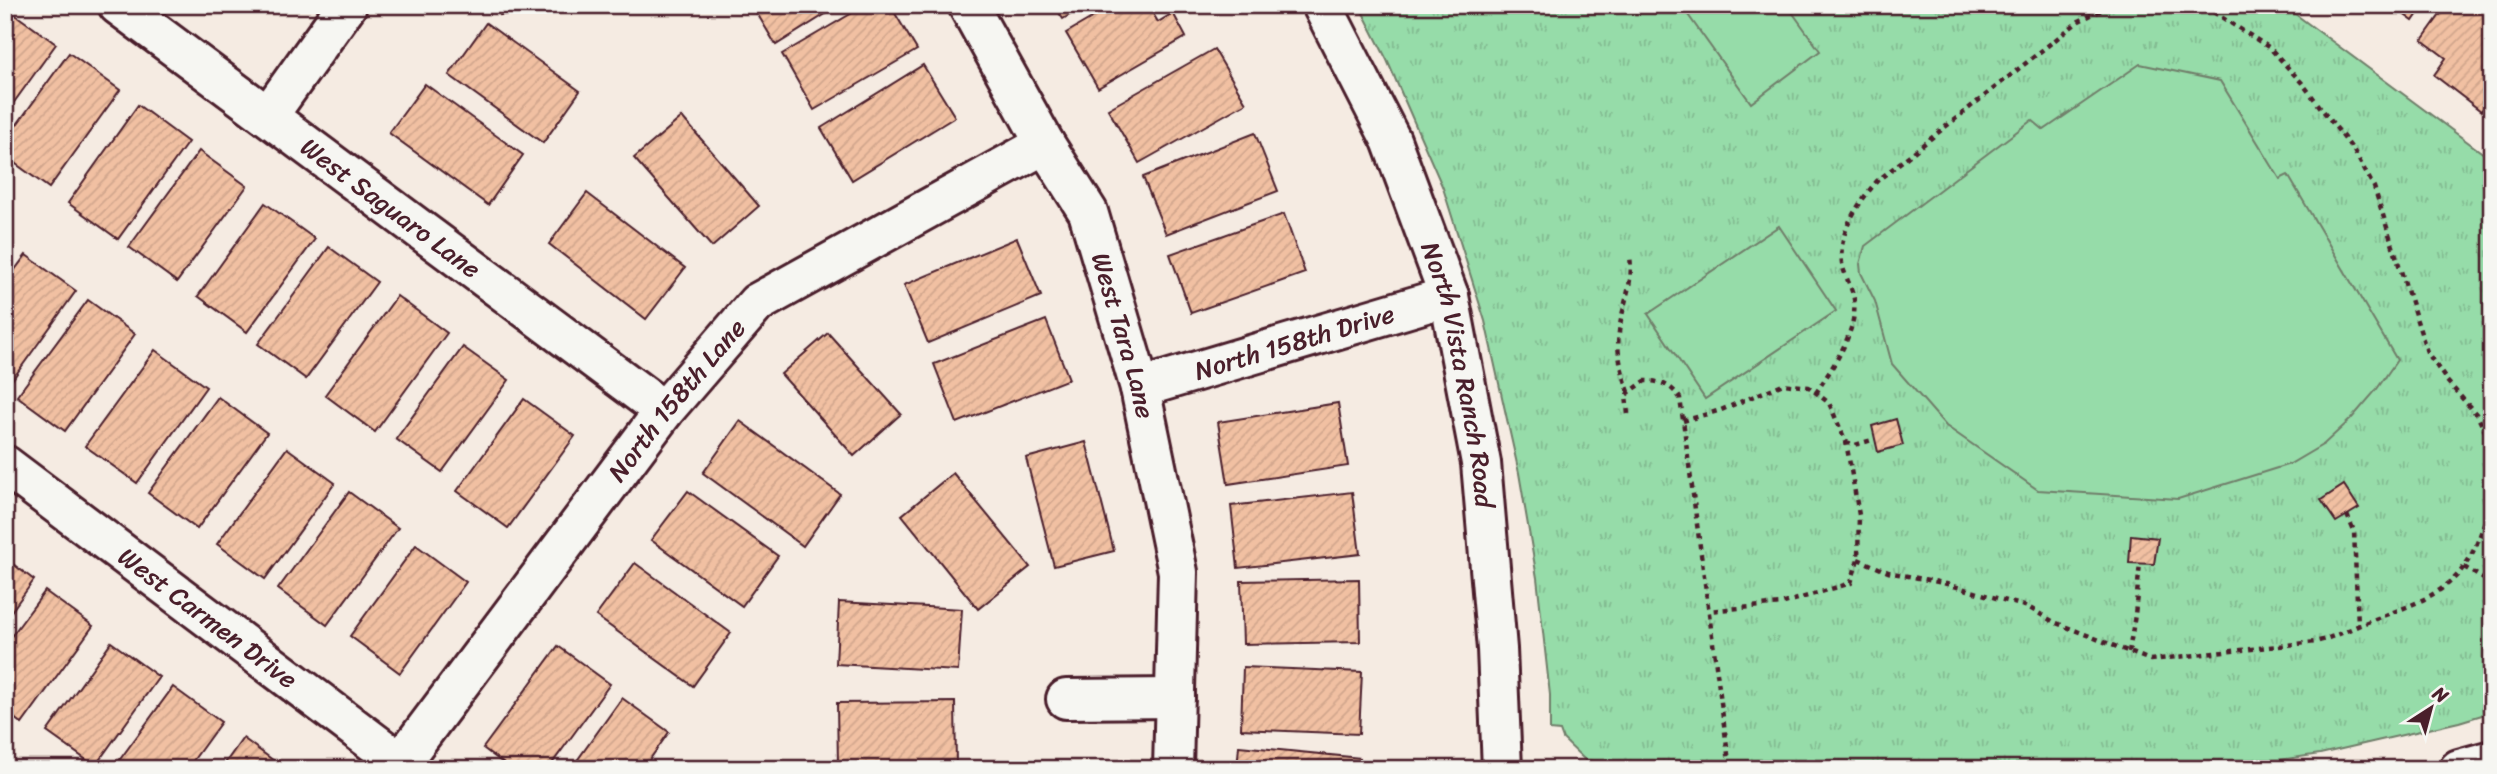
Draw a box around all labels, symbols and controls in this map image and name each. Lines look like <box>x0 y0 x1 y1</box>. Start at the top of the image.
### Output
street label: West Saguaro Lane <box>290 125 491 291</box>
street label: North Vista Ranch Road <box>1408 235 1508 512</box>
street label: West Tara Lane <box>1078 247 1169 423</box>
street label: North 158th Drive <box>1189 290 1400 394</box>
street label: North 158th Lane <box>595 307 758 492</box>
street label: West Carmen Drive <box>108 535 308 701</box>
north arrow <box>2396 672 2466 742</box>
text: N <box>2425 677 2456 712</box>

